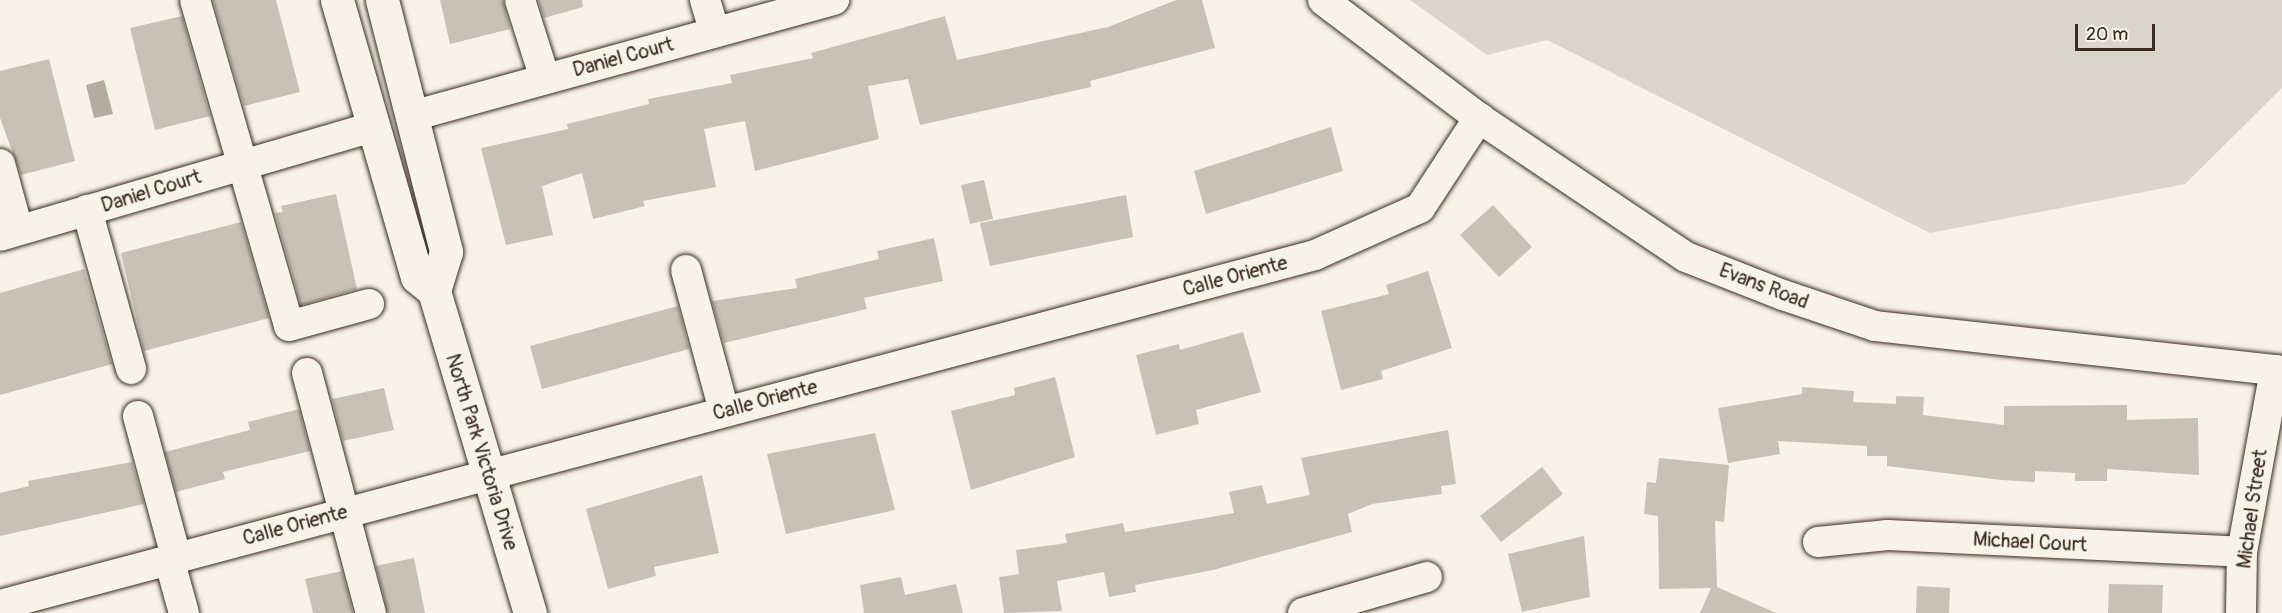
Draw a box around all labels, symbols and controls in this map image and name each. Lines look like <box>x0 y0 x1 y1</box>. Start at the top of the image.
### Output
scale bar <box>2078 12 2158 50</box>
text: 20 m <box>2086 23 2128 46</box>
street label: Daniel Court <box>570 32 676 82</box>
street label: Daniel Court <box>98 164 204 218</box>
street label: Calle Oriente <box>1180 251 1290 301</box>
street label: Evans Road <box>1716 258 1812 314</box>
street label: North Park Victoria Drive <box>441 351 523 553</box>
street label: Calle Oriente <box>710 375 820 425</box>
street label: Michael Street <box>2232 448 2272 570</box>
street label: Calle Oriente <box>240 500 350 550</box>
street label: Michael Court <box>1972 527 2088 557</box>

